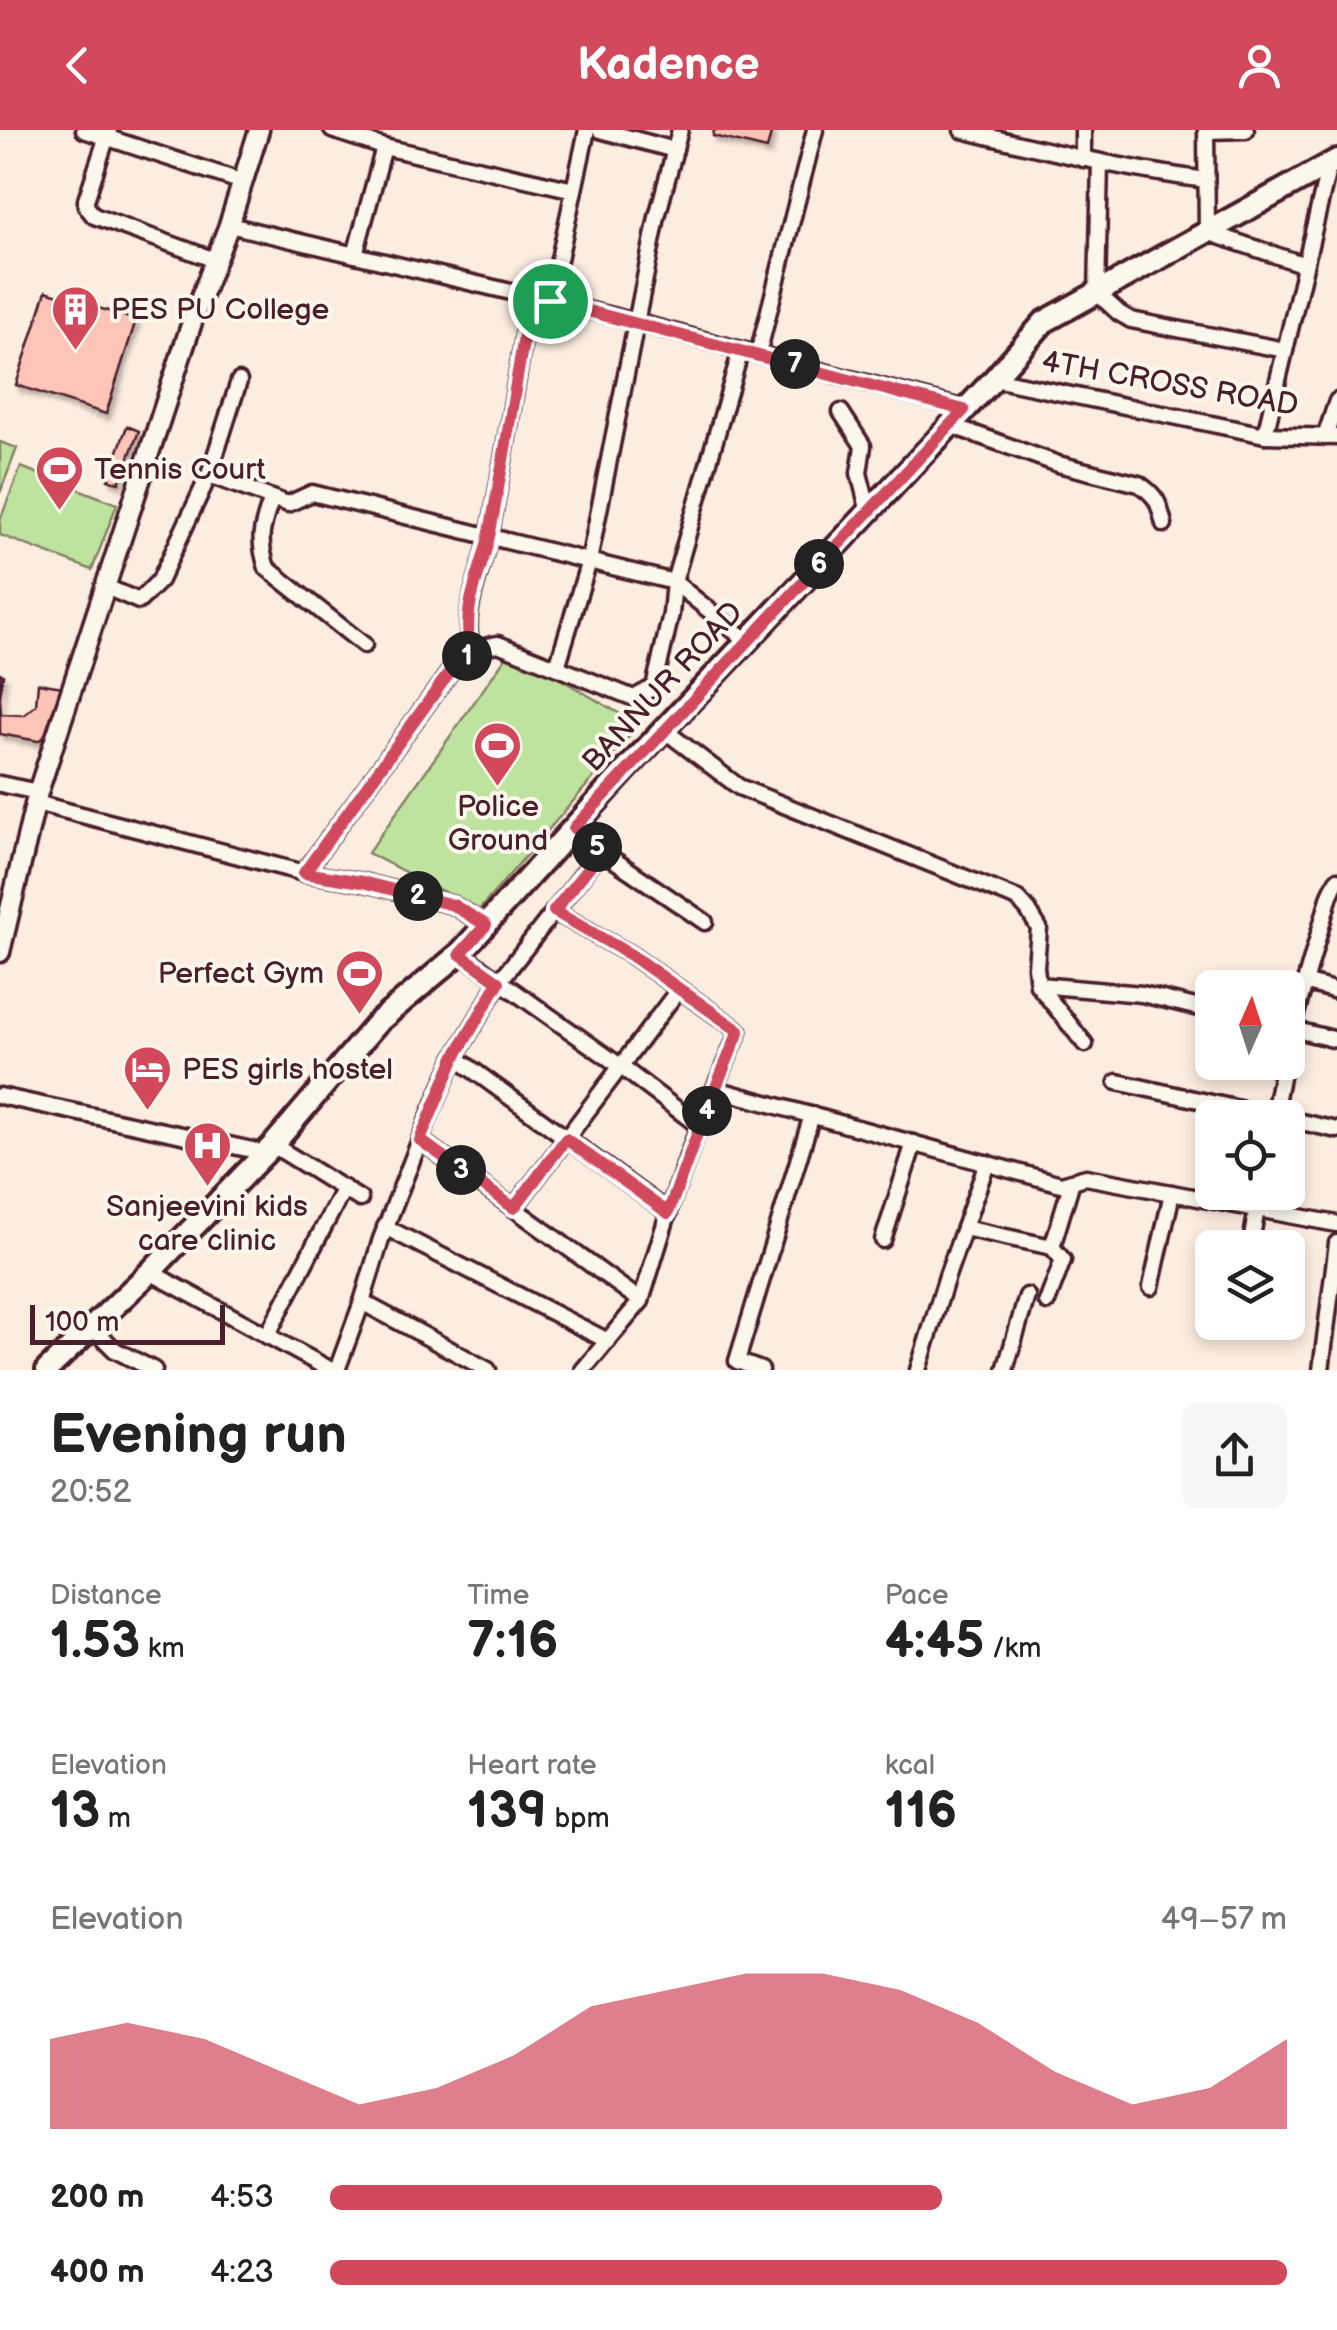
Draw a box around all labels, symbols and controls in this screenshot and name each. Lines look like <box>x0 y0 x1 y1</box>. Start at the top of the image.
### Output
icon: back <box>50 38 105 93</box>
text: Kadence <box>577 38 760 93</box>
icon: person <box>1232 38 1287 93</box>
pin <box>508 259 593 344</box>
icon: arrive <box>523 274 578 329</box>
building icon: PES PU College <box>50 284 102 352</box>
place label: PES PU College <box>111 292 329 328</box>
pin: 7 <box>770 339 820 389</box>
street label: 4TH CROSS ROAD <box>1039 344 1301 424</box>
text: 7 <box>787 347 803 380</box>
sports icon: Tennis Court <box>33 444 85 512</box>
place label: Tennis Court <box>94 452 266 488</box>
pin: 6 <box>794 539 844 589</box>
text: 6 <box>811 547 827 580</box>
street label: BANNUR ROAD <box>575 595 751 779</box>
pin: 1 <box>442 631 492 681</box>
text: 1 <box>461 639 473 672</box>
sports icon: Police Ground <box>472 720 524 788</box>
place label: Police Ground <box>448 789 548 859</box>
pin: 5 <box>572 822 622 872</box>
text: 5 <box>589 830 605 863</box>
pin: 2 <box>393 871 443 921</box>
text: 2 <box>410 879 426 912</box>
sports icon: Perfect Gym <box>333 948 385 1016</box>
place label: Perfect Gym <box>158 956 324 992</box>
north arrow <box>1195 970 1305 1080</box>
map controls <box>1195 970 1305 1340</box>
hotel icon: PES girls hostel <box>121 1044 173 1112</box>
place label: PES girls hostel <box>182 1052 393 1088</box>
pin: 4 <box>682 1086 732 1136</box>
text: 4 <box>699 1094 715 1127</box>
button: locate <box>1195 1100 1305 1210</box>
hospital icon: Sanjeevini kids care clinic <box>181 1120 233 1188</box>
pin: 3 <box>436 1145 486 1195</box>
text: 3 <box>453 1153 469 1186</box>
place label: Sanjeevini kids care clinic <box>106 1189 308 1259</box>
button: layers <box>1195 1230 1305 1340</box>
scale bar <box>30 1300 225 1344</box>
text: 100 m <box>45 1306 119 1339</box>
text: Evening run <box>50 1402 347 1469</box>
button: share <box>1182 1403 1287 1508</box>
text: 20:52 <box>50 1473 131 1512</box>
text: Distance <box>50 1579 162 1612</box>
text: Time <box>467 1579 529 1612</box>
text: Pace <box>885 1579 949 1612</box>
text: 1.53 <box>50 1612 140 1672</box>
text: 7:16 <box>467 1612 558 1672</box>
text: 4:45 <box>885 1612 984 1672</box>
text: km <box>140 1632 185 1665</box>
text: /km <box>984 1632 1042 1665</box>
text: Elevation <box>50 1749 167 1782</box>
text: Heart rate <box>467 1749 597 1782</box>
text: kcal <box>885 1749 935 1782</box>
text: 13 <box>50 1782 100 1842</box>
text: 139 <box>467 1782 547 1842</box>
text: 116 <box>885 1782 957 1842</box>
text: m <box>100 1802 131 1835</box>
text: bpm <box>547 1802 610 1835</box>
text: Elevation <box>50 1900 183 1939</box>
text: 49–57 m <box>1161 1900 1287 1939</box>
text: 200 m <box>50 2178 144 2217</box>
text: 4:53 <box>210 2178 274 2217</box>
text: 400 m <box>50 2253 145 2292</box>
text: 4:23 <box>210 2253 274 2292</box>

